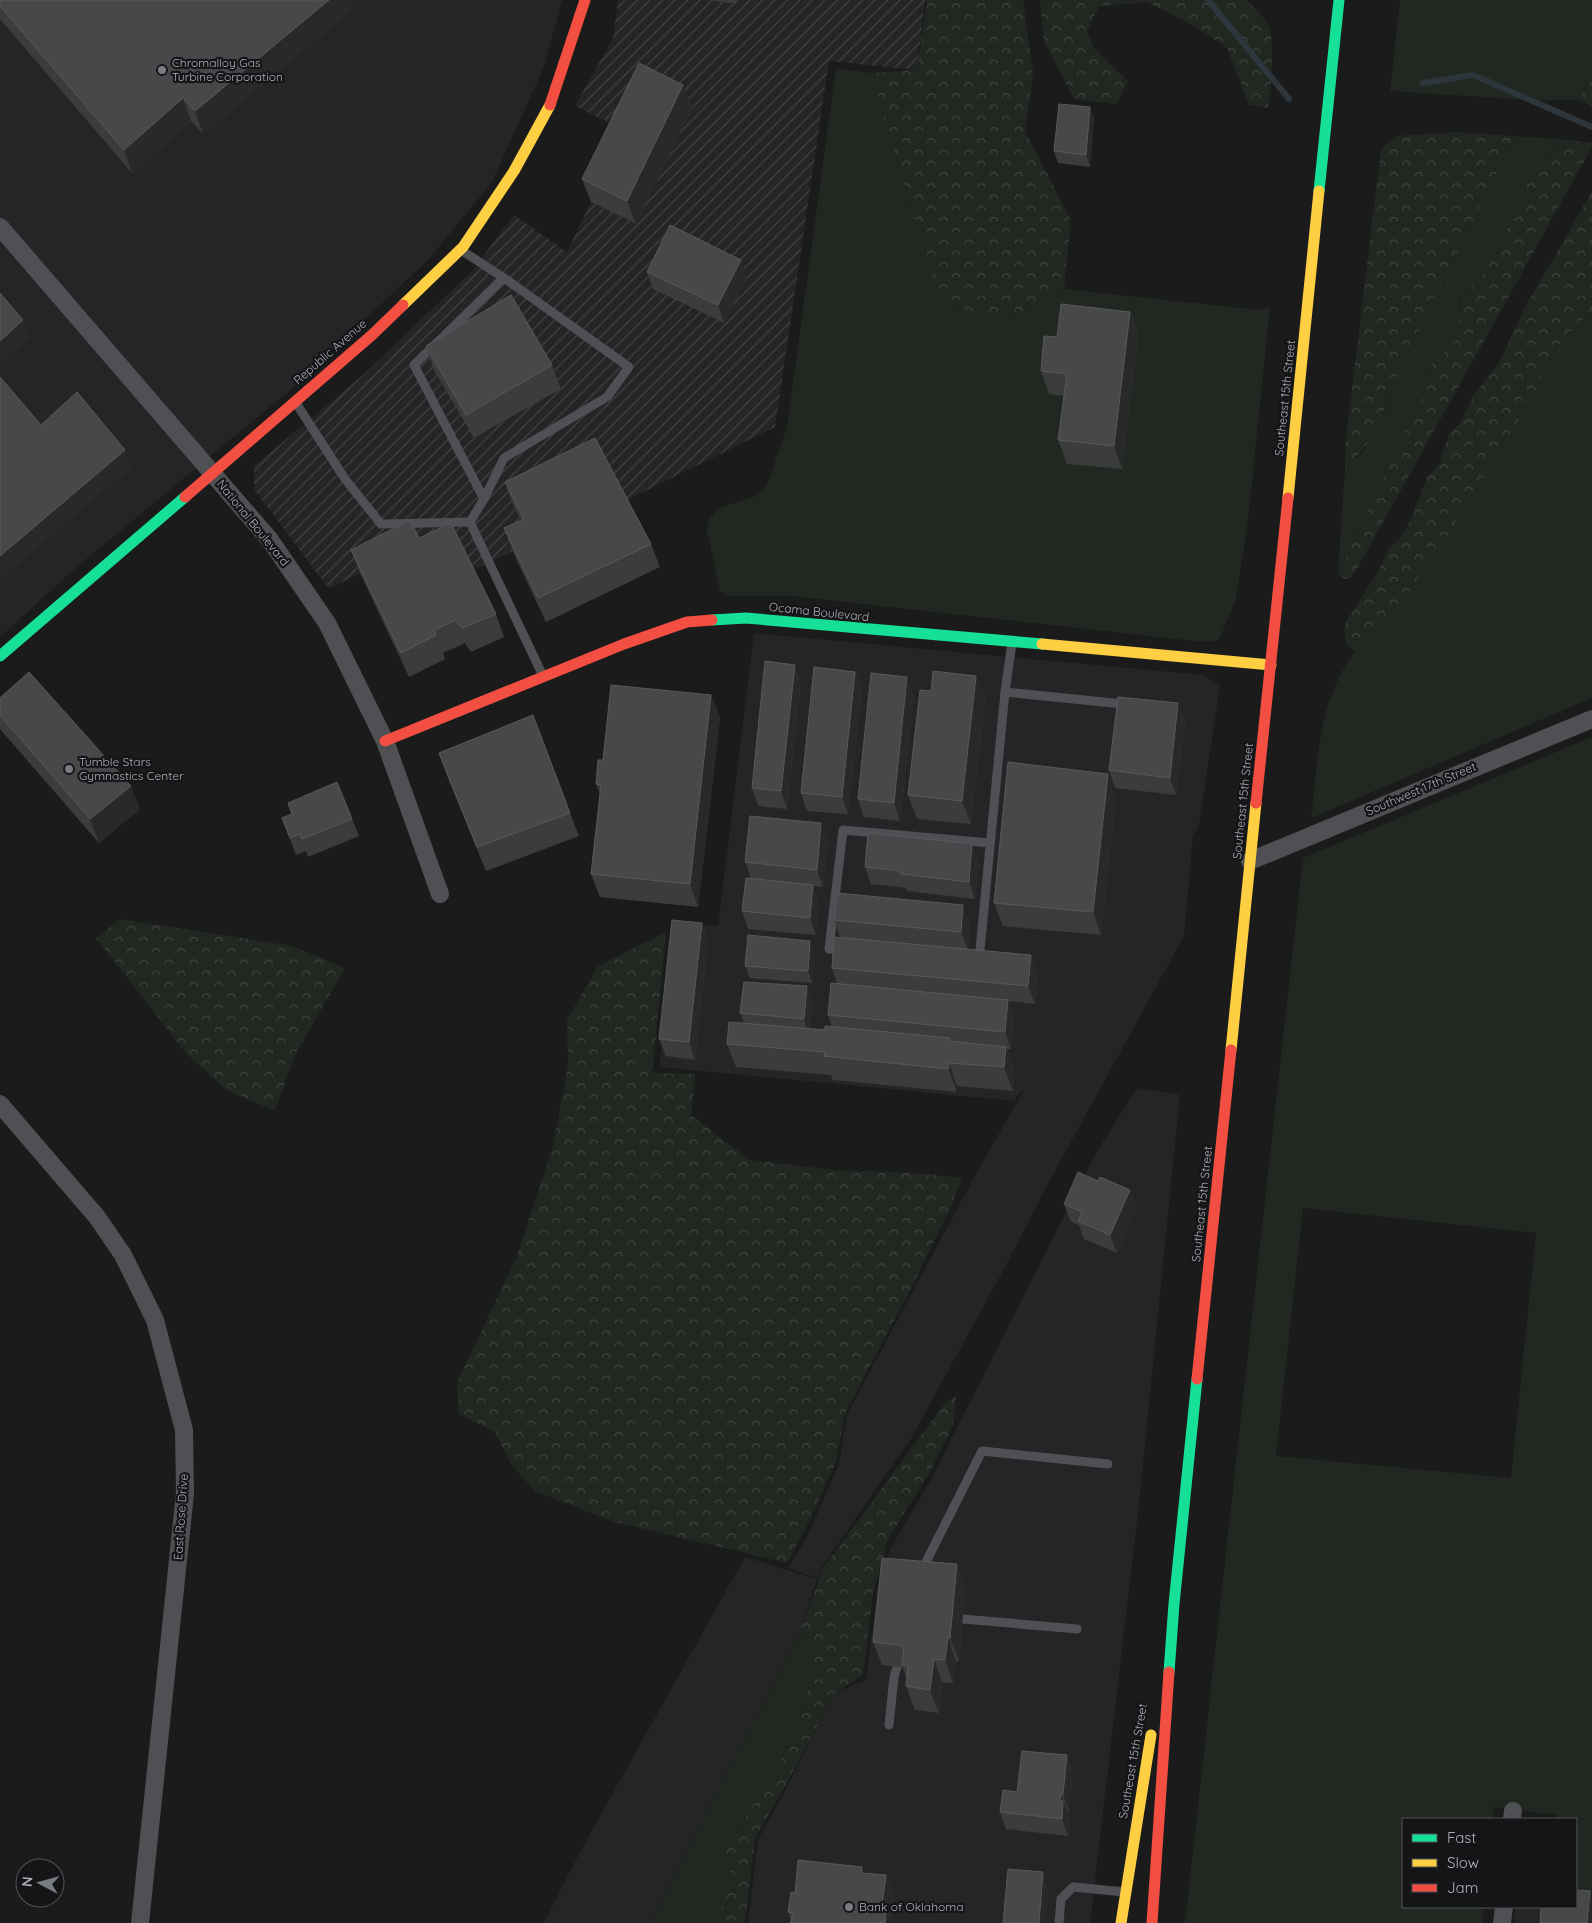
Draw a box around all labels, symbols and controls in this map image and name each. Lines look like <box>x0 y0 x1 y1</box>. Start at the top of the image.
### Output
place label: Chromalloy Gas Turbine Corporation <box>172 55 283 84</box>
marker: Chromalloy Gas Turbine Corporation <box>156 64 168 76</box>
street label: Republic Avenue <box>290 316 369 387</box>
street label: Southeast 15th Street <box>1271 339 1298 457</box>
street label: National Boulevard <box>214 477 293 569</box>
street label: Ocama Boulevard <box>768 599 870 624</box>
street label: Southeast 15th Street <box>1229 742 1256 860</box>
place label: Tumble Stars Gymnastics Center <box>79 754 184 783</box>
street label: Southwest 17th Street <box>1364 759 1478 819</box>
marker: Tumble Stars Gymnastics Center <box>63 763 75 775</box>
street label: Southeast 15th Street <box>1188 1145 1215 1263</box>
street label: East Rose Drive <box>170 1473 191 1561</box>
street label: Southeast 15th Street <box>1115 1702 1150 1820</box>
legend <box>1402 1818 1577 1908</box>
text: Fast <box>1447 1828 1476 1847</box>
text: Slow <box>1447 1853 1479 1872</box>
north arrow <box>15 1858 65 1908</box>
text: N <box>18 1876 37 1888</box>
text: Jam <box>1447 1878 1478 1897</box>
place label: Bank of Oklahoma <box>859 1899 963 1914</box>
marker: Bank of Oklahoma <box>843 1901 855 1913</box>

